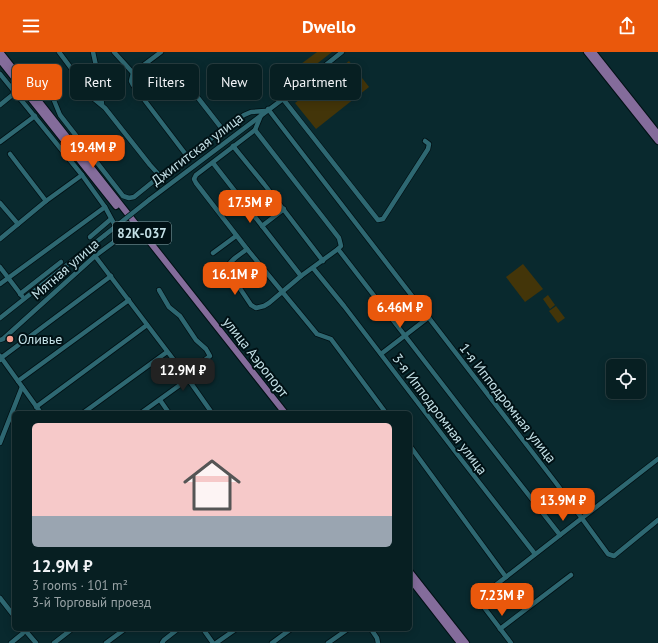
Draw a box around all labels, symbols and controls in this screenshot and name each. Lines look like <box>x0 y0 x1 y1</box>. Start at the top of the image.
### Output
icon: menu <box>20 15 42 37</box>
text: Dwello <box>302 15 356 38</box>
icon: share <box>616 15 638 37</box>
chip: Buy <box>12 64 62 100</box>
chip: Rent <box>70 64 125 100</box>
chip: Filters <box>133 64 199 100</box>
chip: New <box>207 64 262 100</box>
chip: Apartment <box>270 64 361 100</box>
street label: Джигитская улица <box>148 109 247 189</box>
pin: 19.4M ₽ <box>56 135 130 169</box>
text: 19.4M ₽ <box>70 139 116 156</box>
pin: 17.5M ₽ <box>213 190 287 224</box>
text: 17.5M ₽ <box>228 194 272 211</box>
road number: 82К-037 <box>113 222 171 244</box>
street label: Мятная улица <box>27 235 103 303</box>
pin: 16.1M ₽ <box>198 262 272 296</box>
text: 16.1M ₽ <box>212 266 258 283</box>
pin: 6.46M ₽ <box>363 295 437 329</box>
text: 6.46M ₽ <box>377 299 423 316</box>
street label: улица Аэропорт <box>219 313 293 401</box>
place label: Оливье <box>18 330 62 348</box>
marker: Оливье <box>5 334 15 344</box>
street label: 1-я Ипподромная улица <box>456 339 560 467</box>
street label: 3-я Ипподромная улица <box>389 350 492 478</box>
pin: 12.9M ₽ <box>146 358 220 392</box>
map controls <box>606 359 646 399</box>
button: locate <box>606 359 646 399</box>
text: 12.9M ₽ <box>160 362 206 379</box>
icon: home <box>176 449 248 521</box>
pin: 13.9M ₽ <box>526 488 600 522</box>
text: 13.9M ₽ <box>540 492 586 509</box>
text: 12.9M ₽ <box>32 555 93 577</box>
text: 3 rooms · 101 m² <box>32 577 128 594</box>
pin: 7.23M ₽ <box>465 583 539 617</box>
text: 7.23M ₽ <box>480 587 524 604</box>
text: 3-й Торговый проезд <box>32 594 151 611</box>

